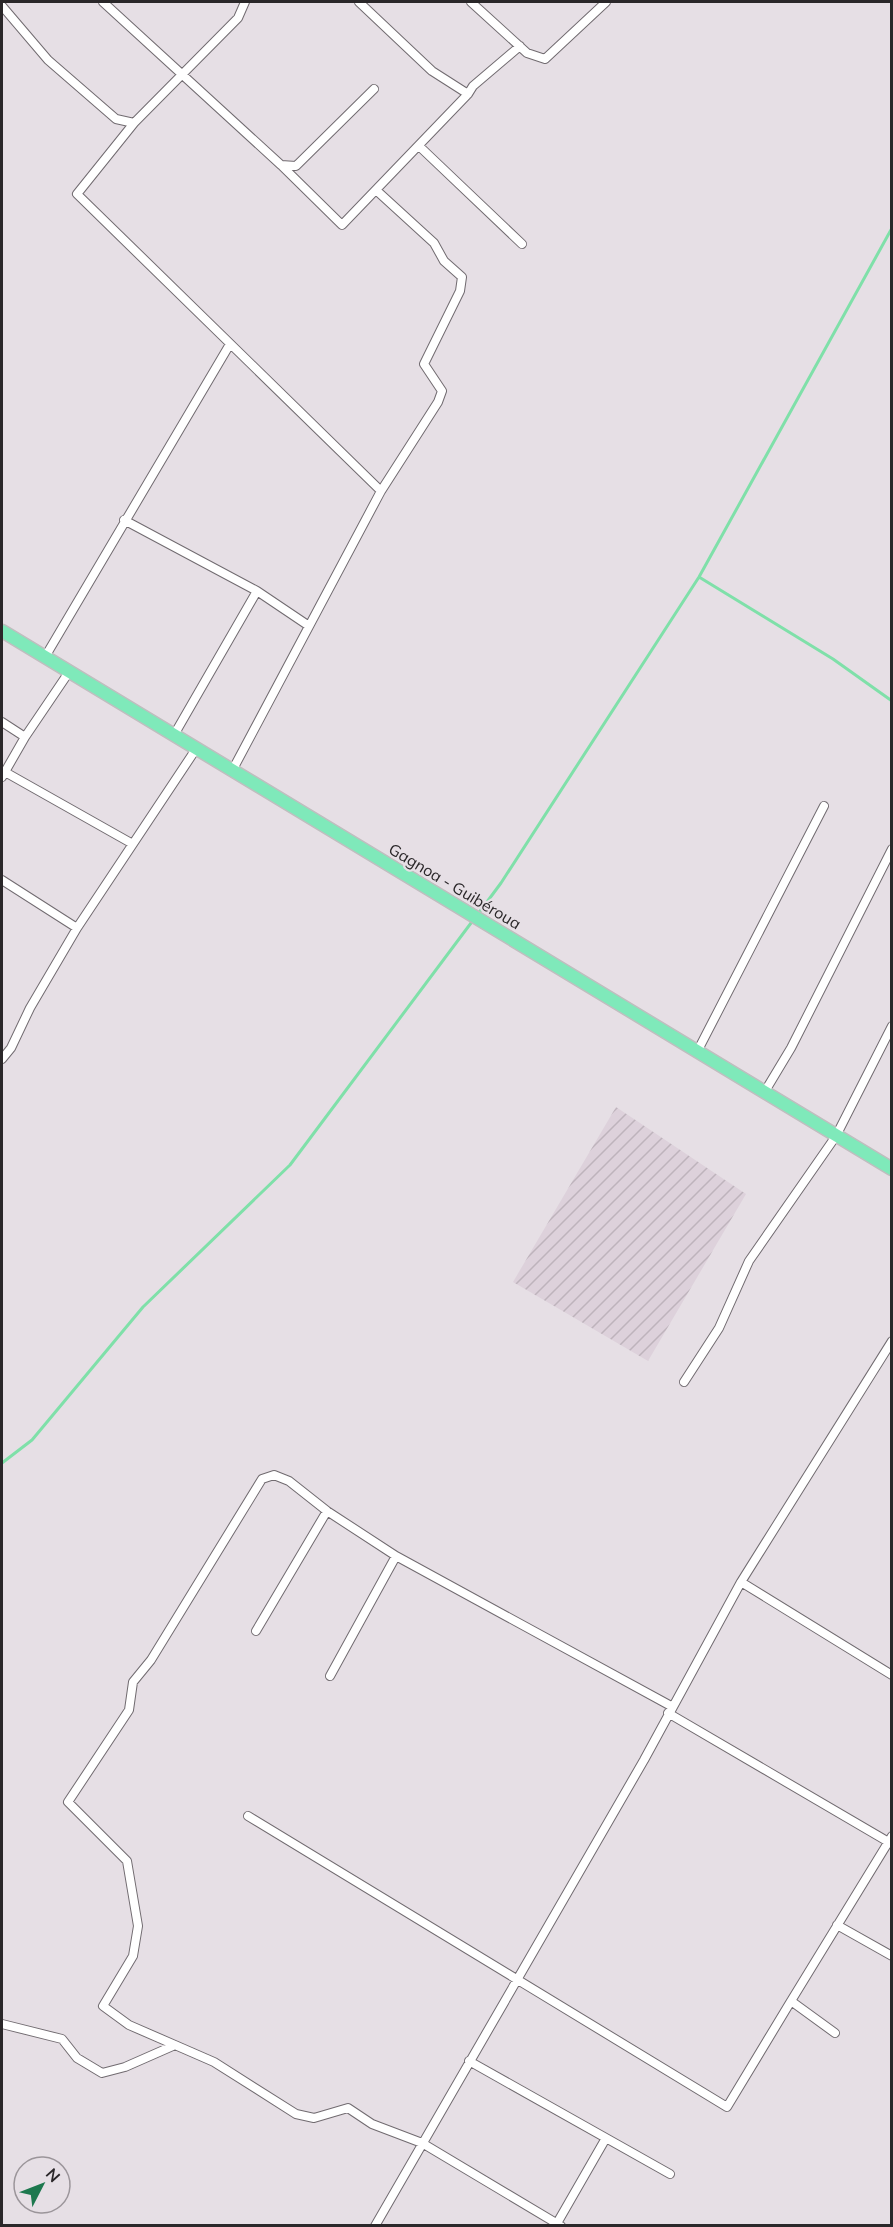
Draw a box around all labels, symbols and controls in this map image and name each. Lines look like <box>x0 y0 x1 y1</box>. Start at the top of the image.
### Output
street label: Gagnoa - Guibéroua <box>385 839 525 933</box>
north arrow <box>12 2155 72 2215</box>
text: N <box>42 2164 65 2186</box>

